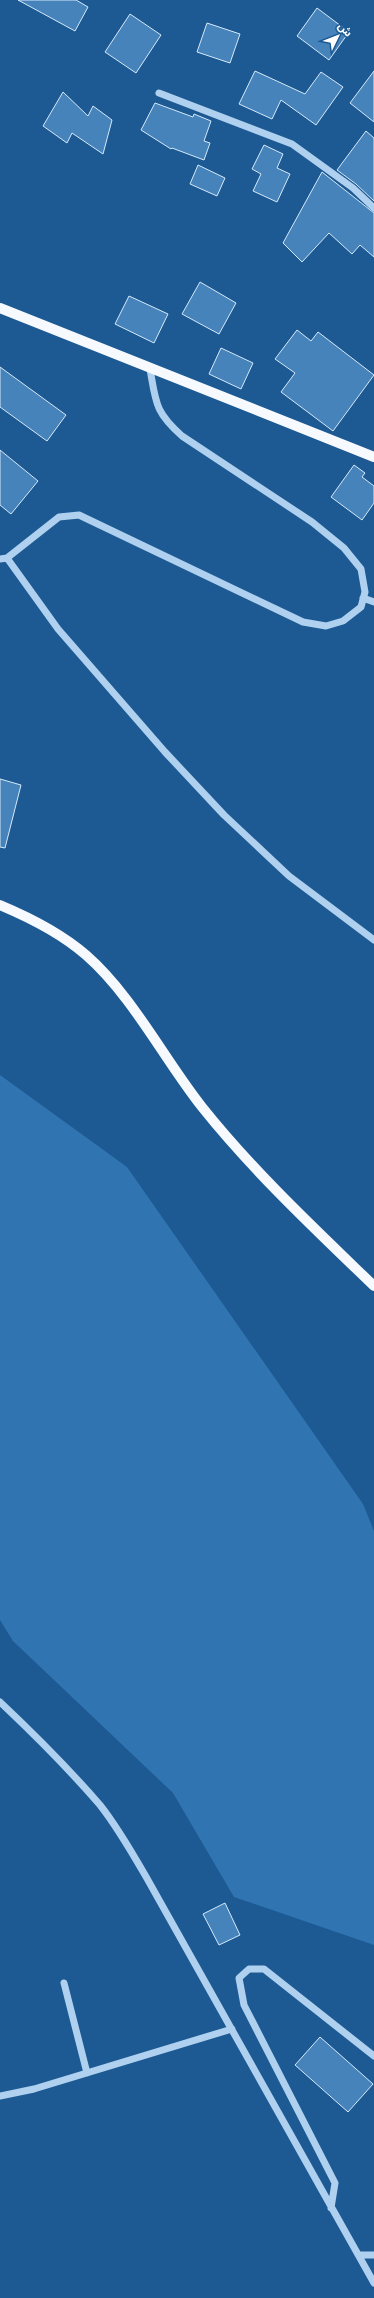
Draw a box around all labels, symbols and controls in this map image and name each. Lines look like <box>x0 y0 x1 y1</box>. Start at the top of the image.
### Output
north arrow <box>318 16 358 56</box>
text: ش <box>334 18 356 40</box>

